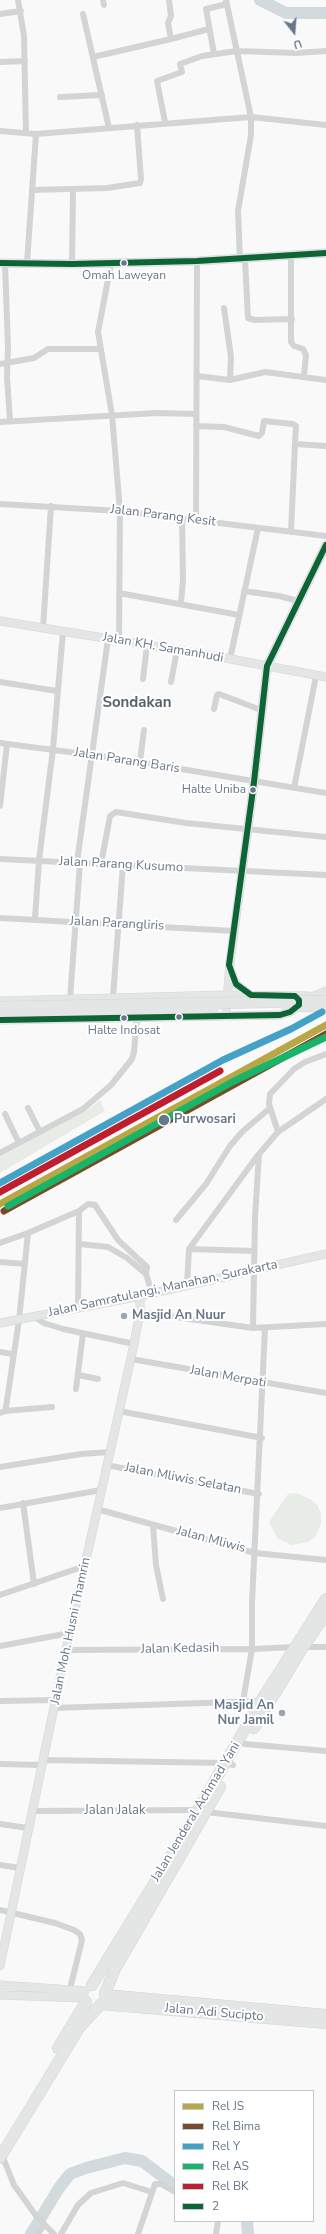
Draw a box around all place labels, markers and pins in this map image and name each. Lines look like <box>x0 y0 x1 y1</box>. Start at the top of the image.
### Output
marker: Omah Laweyan <box>119 258 129 268</box>
place label: Omah Laweyan <box>82 269 166 283</box>
place label: Halte Uniba <box>182 783 246 797</box>
marker: Halte Uniba <box>248 785 258 795</box>
unlabelled marker <box>174 1012 184 1022</box>
marker: Halte Indosat <box>119 1013 129 1023</box>
place label: Halte Indosat <box>88 1024 160 1038</box>
place label: Purwosari <box>174 1112 236 1128</box>
marker: Purwosari <box>157 1113 171 1127</box>
place label: Masjid An Nuur <box>132 1308 225 1324</box>
marker: Masjid An Nuur <box>119 1311 129 1321</box>
place label: Masjid An Nur Jamil <box>214 1698 274 1729</box>
marker: Masjid An Nur Jamil <box>277 1708 287 1718</box>

